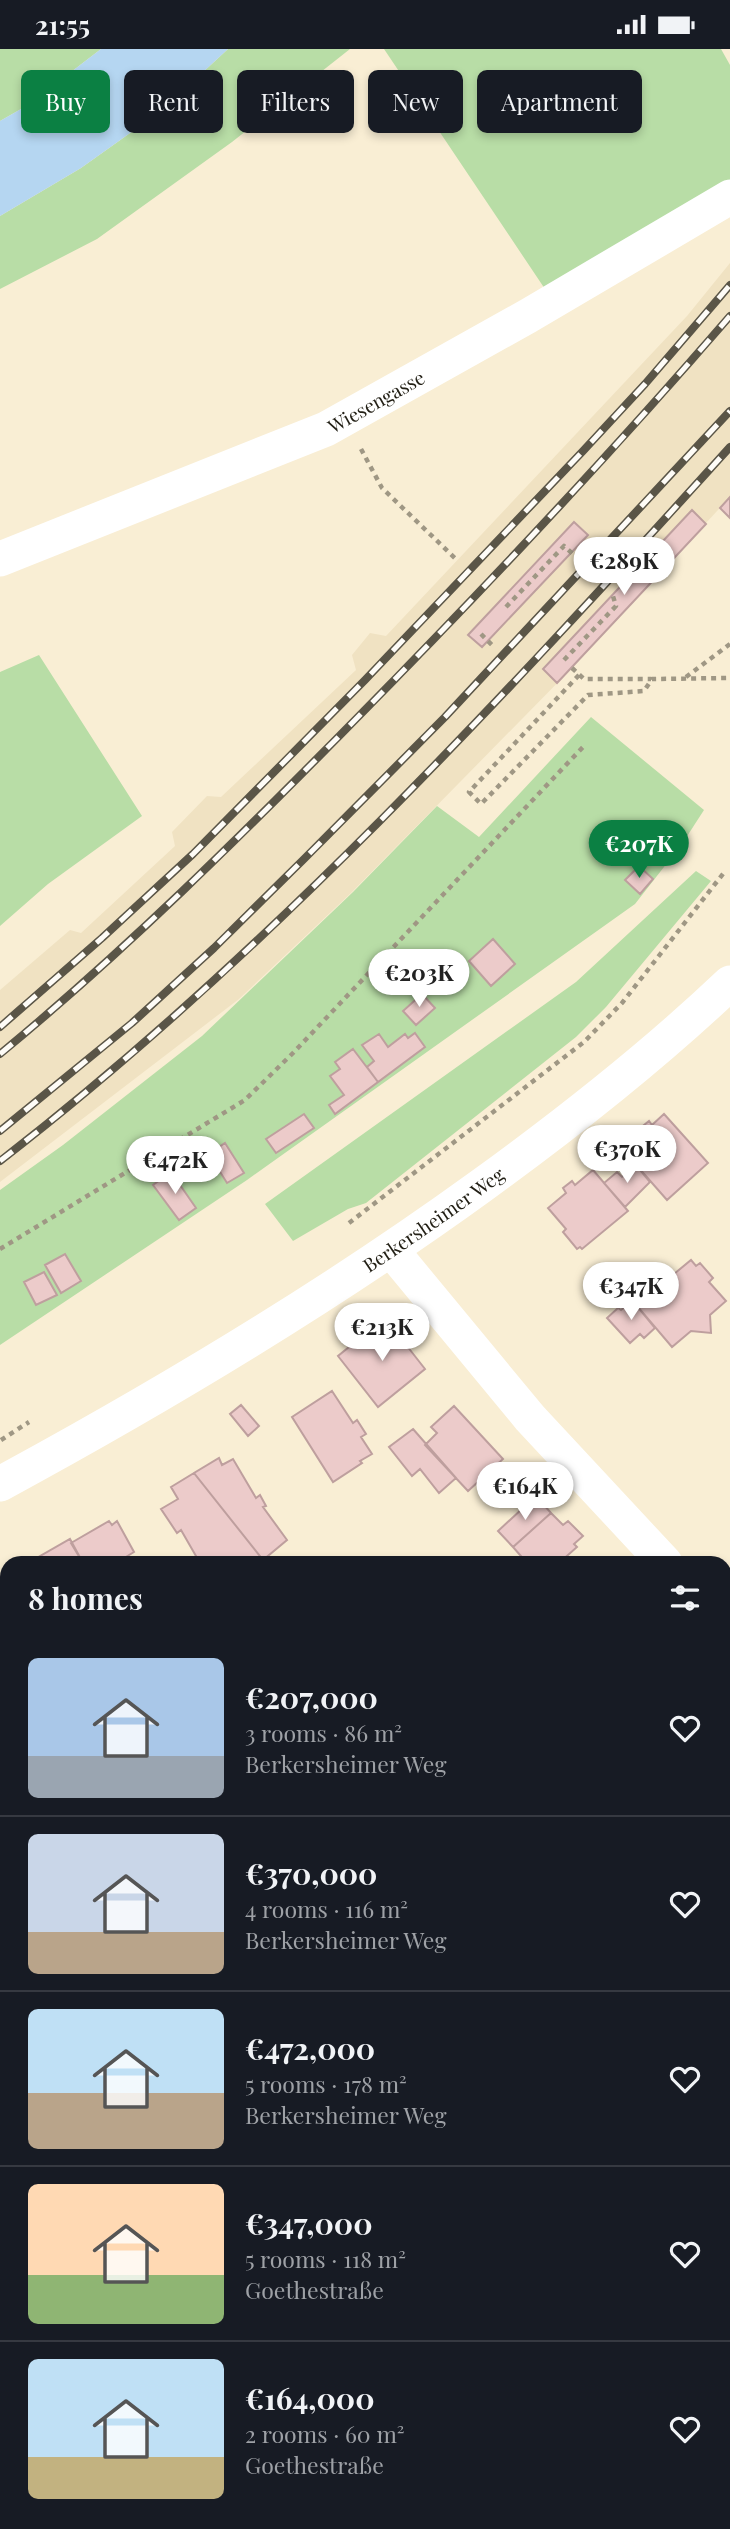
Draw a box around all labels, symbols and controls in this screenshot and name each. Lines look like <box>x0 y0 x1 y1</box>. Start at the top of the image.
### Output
text: 21:55 <box>35 7 90 42</box>
chip: Buy <box>21 70 110 133</box>
chip: Rent <box>124 70 223 133</box>
chip: Filters <box>237 70 354 133</box>
chip: New <box>368 70 463 133</box>
chip: Apartment <box>477 70 642 133</box>
street label: Wiesengasse <box>322 364 429 439</box>
pin: €289K <box>575 538 673 597</box>
text: €289K <box>590 544 658 575</box>
pin: €207K <box>590 821 688 880</box>
text: €207K <box>605 827 673 858</box>
pin: €203K <box>370 949 468 1009</box>
text: €203K <box>384 956 454 987</box>
pin: €370K <box>578 1125 676 1185</box>
text: €370K <box>593 1132 661 1163</box>
pin: €472K <box>126 1137 224 1196</box>
text: €472K <box>142 1143 208 1174</box>
street label: Berkersheimer Weg <box>357 1161 509 1278</box>
pin: €347K <box>582 1263 680 1322</box>
text: €347K <box>599 1269 663 1300</box>
pin: €213K <box>333 1303 431 1363</box>
text: €213K <box>350 1310 414 1341</box>
pin: €164K <box>476 1463 574 1522</box>
text: €164K <box>493 1469 557 1500</box>
text: 8 homes <box>28 1578 143 1618</box>
icon: filters <box>666 1579 704 1617</box>
text: €207,000 <box>245 1677 378 1717</box>
icon: home <box>84 1686 168 1770</box>
icon: heart <box>666 1709 704 1747</box>
text: 3 rooms · 86 m² <box>245 1717 402 1748</box>
text: Berkersheimer Weg <box>245 1748 447 1779</box>
text: €370,000 <box>245 1853 377 1893</box>
icon: home <box>84 1862 168 1946</box>
icon: heart <box>666 1885 704 1923</box>
text: 4 rooms · 116 m² <box>245 1893 408 1924</box>
text: Berkersheimer Weg <box>245 1924 447 1955</box>
text: €472,000 <box>245 2028 375 2068</box>
icon: home <box>84 2037 168 2121</box>
icon: heart <box>666 2060 704 2098</box>
text: 5 rooms · 178 m² <box>245 2068 407 2099</box>
text: Berkersheimer Weg <box>245 2099 447 2130</box>
text: €347,000 <box>245 2203 373 2243</box>
icon: home <box>84 2212 168 2296</box>
icon: heart <box>666 2235 704 2273</box>
text: 5 rooms · 118 m² <box>245 2243 406 2274</box>
text: Goethestraße <box>245 2274 384 2305</box>
text: €164,000 <box>245 2378 375 2418</box>
icon: home <box>84 2387 168 2471</box>
icon: heart <box>666 2410 704 2448</box>
text: 2 rooms · 60 m² <box>245 2418 405 2449</box>
text: Goethestraße <box>245 2449 384 2480</box>

